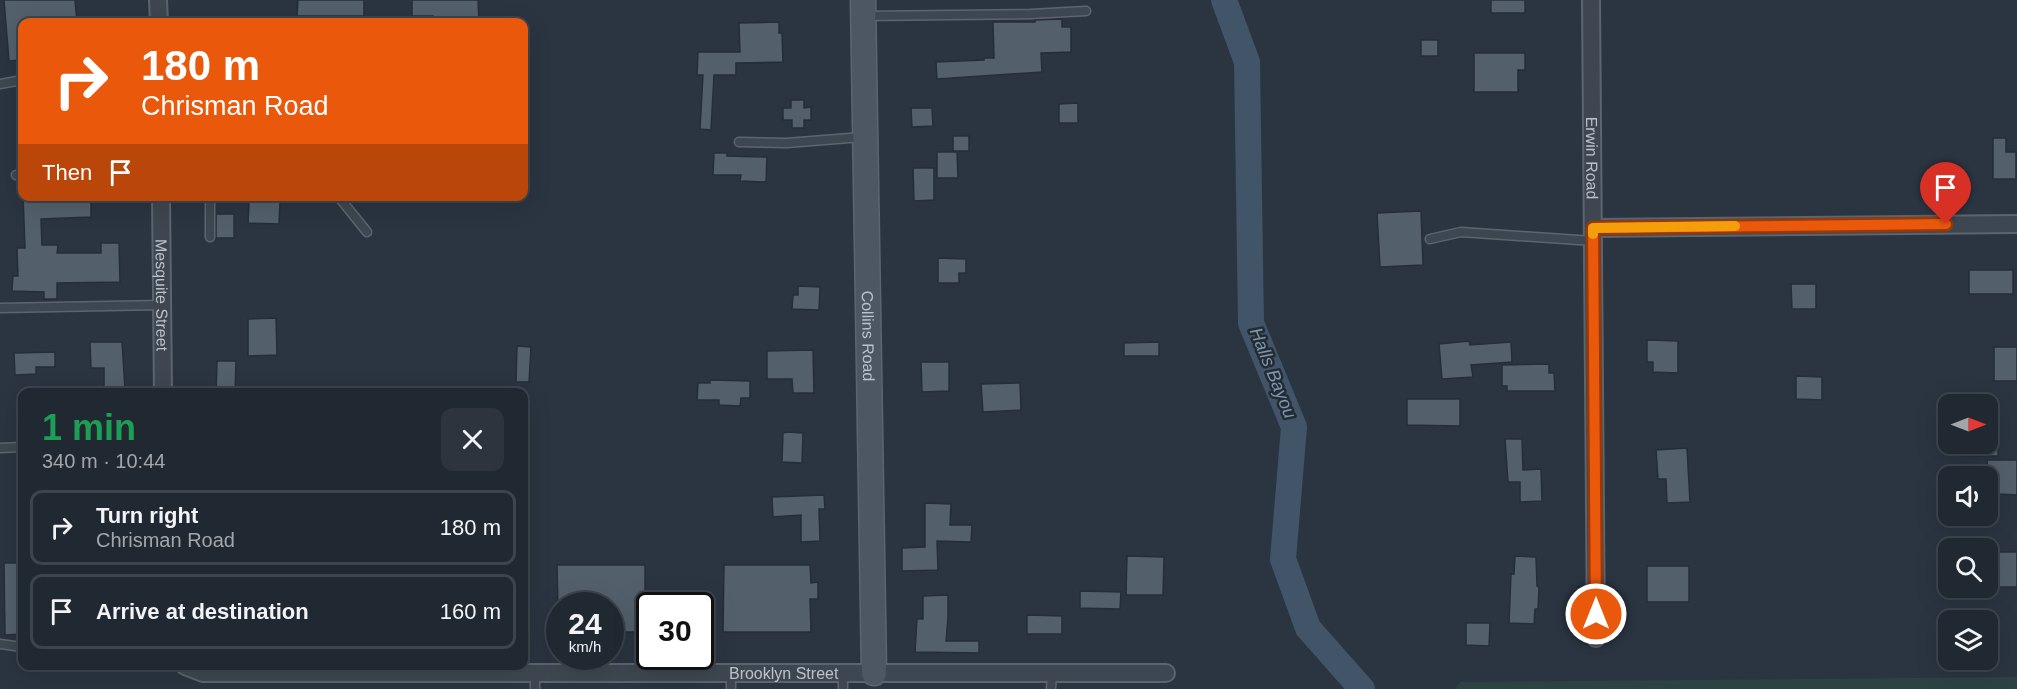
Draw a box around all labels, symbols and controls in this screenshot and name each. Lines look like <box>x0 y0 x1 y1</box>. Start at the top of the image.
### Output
icon: right <box>42 42 120 120</box>
text: 180 m <box>141 42 260 89</box>
text: Chrisman Road <box>141 91 329 121</box>
street label: Erwin Road <box>1583 117 1601 199</box>
icon: arrive <box>104 156 137 189</box>
text: Then <box>42 160 92 185</box>
pin <box>1920 162 1971 224</box>
icon: arrive <box>1929 171 1962 204</box>
street label: Mesquite Street <box>152 239 171 352</box>
street label: Collins Road <box>859 290 877 381</box>
water label: Halls Bayou <box>1246 325 1300 421</box>
north arrow <box>1938 394 1998 454</box>
map controls <box>1938 394 1998 670</box>
text: 1 min <box>42 407 136 448</box>
button: close <box>441 408 504 471</box>
text: 340 m · 10:44 <box>42 450 165 472</box>
button: sound <box>1938 466 1998 526</box>
text: Turn right <box>96 503 198 528</box>
icon: right <box>45 511 78 544</box>
text: 180 m <box>440 515 501 540</box>
text: Chrisman Road <box>96 529 235 551</box>
button: search <box>1938 538 1998 598</box>
position arrow <box>1564 582 1628 646</box>
speed limit sign: 30 <box>636 592 714 670</box>
icon: arrive <box>45 595 78 628</box>
text: Arrive at destination <box>96 599 309 624</box>
text: 160 m <box>440 599 501 624</box>
text: 24 <box>568 607 602 640</box>
button: layers <box>1938 610 1998 670</box>
text: km/h <box>569 638 601 655</box>
street label: Brooklyn Street <box>729 665 839 682</box>

